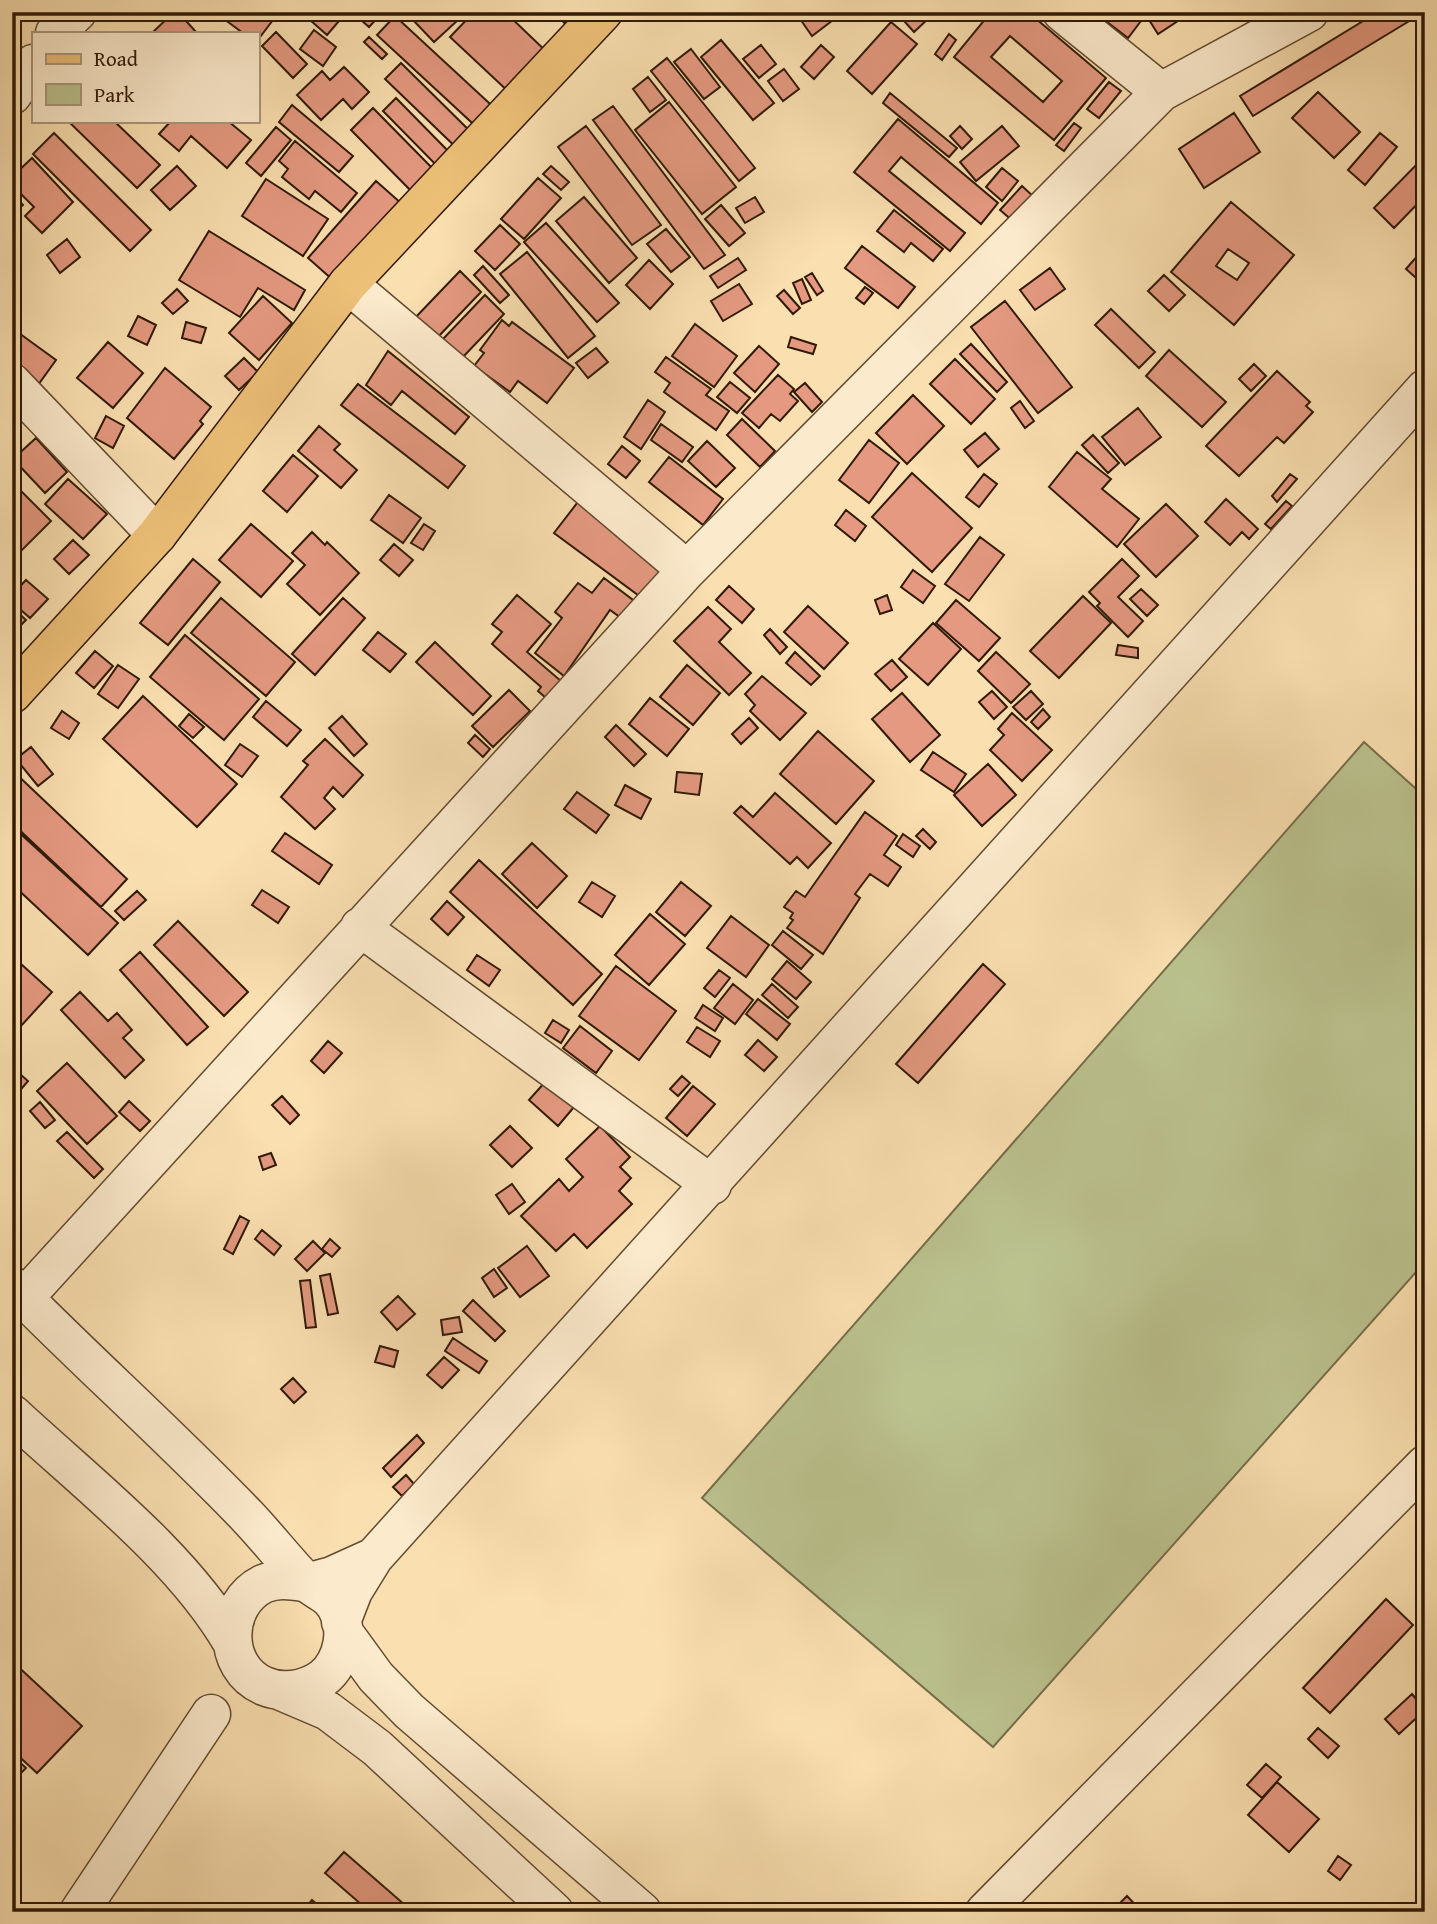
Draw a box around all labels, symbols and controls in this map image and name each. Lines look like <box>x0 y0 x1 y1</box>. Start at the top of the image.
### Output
legend <box>32 32 259 122</box>
text: Road <box>94 43 139 74</box>
text: Park <box>94 79 135 110</box>

